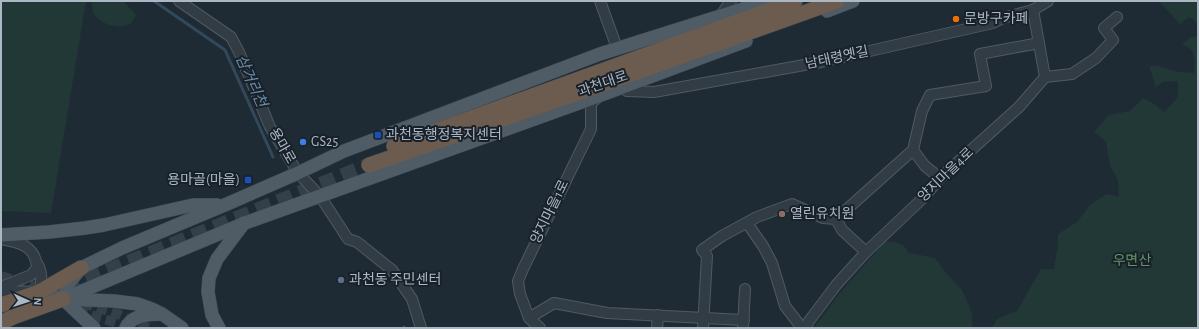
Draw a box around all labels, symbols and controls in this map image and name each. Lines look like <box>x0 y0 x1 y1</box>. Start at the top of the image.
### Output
place label: 문방구카페 <box>964 11 1028 26</box>
marker: 문방구카페 <box>951 14 961 24</box>
street label: 남태령옛길 <box>804 43 870 72</box>
water label: 삼거리천 <box>233 52 271 111</box>
street label: 과천대로 <box>576 67 630 99</box>
street label: 용마로 <box>266 125 299 166</box>
place label: 과천동행정복지센터 <box>386 126 502 142</box>
marker: 과천동행정복지센터 <box>373 130 383 140</box>
place label: GS25 <box>311 135 338 149</box>
marker: GS25 <box>298 137 308 147</box>
street label: 양지마을4로 <box>915 144 977 205</box>
place label: 용마골(마을) <box>167 172 240 187</box>
marker: 용마골(마을) <box>243 175 253 185</box>
street label: 양지마을1로 <box>528 177 572 246</box>
place label: 열린유치원 <box>790 206 854 221</box>
marker: 열린유치원 <box>777 209 787 219</box>
park label: 우면산 <box>1113 253 1151 268</box>
place label: 과천동 주민센터 <box>349 271 441 287</box>
marker: 과천동 주민센터 <box>336 275 346 285</box>
north arrow <box>8 281 48 321</box>
text: N <box>32 297 43 306</box>

